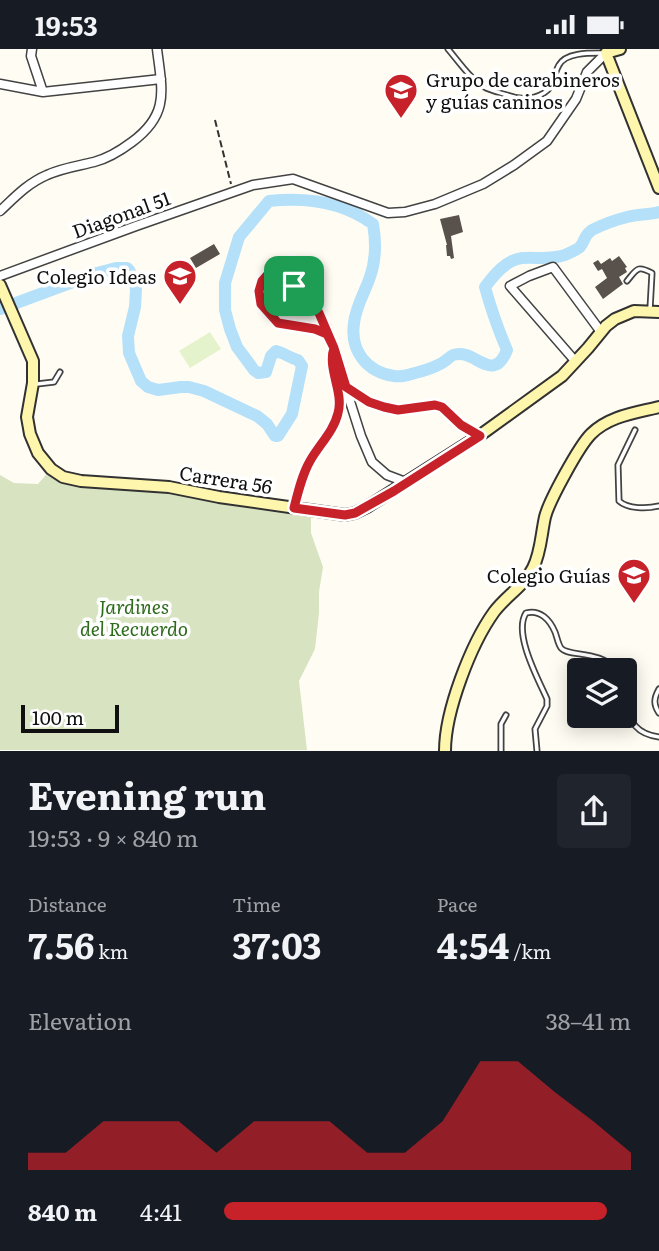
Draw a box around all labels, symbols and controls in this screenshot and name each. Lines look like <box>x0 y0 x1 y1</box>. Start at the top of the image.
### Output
text: 19:53 <box>35 5 98 44</box>
place label: Grupo de carabineros y guías caninos <box>426 65 620 115</box>
school or university icon: Grupo de carabineros y guías caninos <box>382 71 420 120</box>
street label: Diagonal 51 <box>68 183 174 245</box>
pin <box>264 256 324 316</box>
school or university icon: Colegio Ideas <box>161 257 199 306</box>
place label: Colegio Ideas <box>36 262 156 290</box>
icon: arrive <box>275 267 313 305</box>
street label: Carrera 56 <box>178 458 274 500</box>
school or university icon: Colegio Guías <box>615 556 653 605</box>
place label: Colegio Guías <box>487 561 610 589</box>
park label: Jardines del Recuerdo <box>80 592 188 642</box>
map controls <box>567 658 637 728</box>
button: layers <box>567 658 637 728</box>
scale bar <box>21 701 119 733</box>
text: 100 m <box>32 703 84 731</box>
text: Evening run <box>28 765 266 822</box>
button: share <box>557 774 631 848</box>
text: 19:53 · 9 × 840 m <box>28 820 198 854</box>
text: Distance <box>28 890 107 918</box>
text: Time <box>232 890 281 918</box>
text: Pace <box>437 890 477 918</box>
text: 7.56 <box>28 918 94 970</box>
text: 37:03 <box>232 918 322 970</box>
text: 4:54 <box>437 918 509 970</box>
text: km <box>94 937 128 965</box>
text: /km <box>509 937 551 965</box>
text: Elevation <box>28 1003 132 1037</box>
text: 38–41 m <box>545 1003 631 1037</box>
text: 840 m <box>28 1194 97 1228</box>
text: 4:41 <box>140 1194 182 1228</box>

